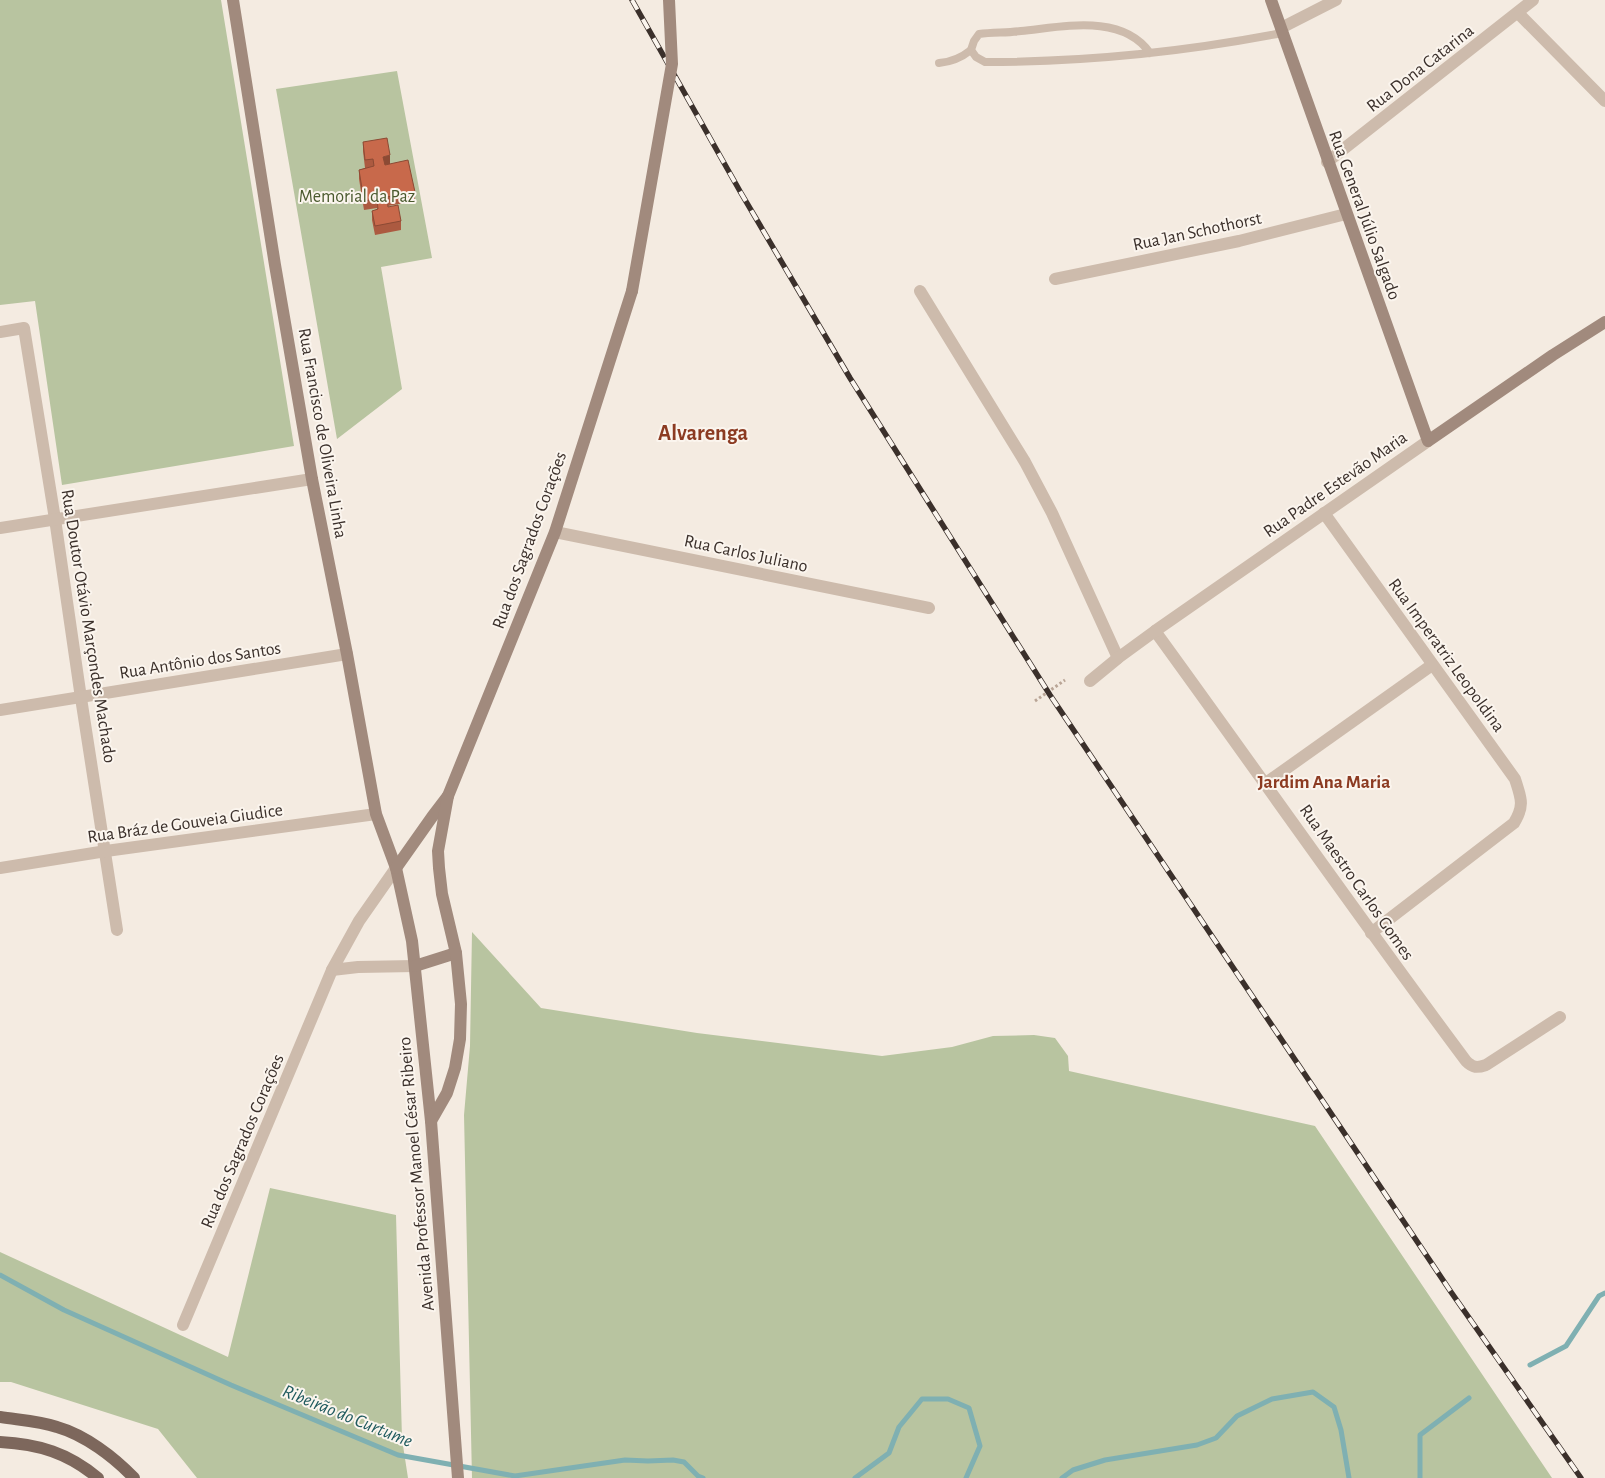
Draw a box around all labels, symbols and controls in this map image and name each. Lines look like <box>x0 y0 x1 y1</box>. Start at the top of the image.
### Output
street label: Rua Dona Catarina <box>1364 22 1477 116</box>
street label: Rua General Júlio Salgado <box>1325 128 1403 303</box>
park label: Memorial da Paz <box>299 188 415 206</box>
street label: Rua Jan Schothorst <box>1131 210 1263 254</box>
street label: Rua Francisco de Oliveira Linha <box>295 326 349 540</box>
district label: Alvarenga <box>658 422 748 444</box>
street label: Rua Padre Estevão Maria <box>1260 428 1411 541</box>
street label: Rua dos Sagrados Corações <box>489 449 570 631</box>
street label: Rua Doutor Otávio Marçondes Machado <box>57 488 119 764</box>
street label: Rua Carlos Juliano <box>682 532 809 576</box>
street label: Rua Imperatriz Leopoldina <box>1385 575 1508 736</box>
street label: Rua Antônio dos Santos <box>118 639 282 683</box>
district label: Jardim Ana Maria <box>1258 773 1390 792</box>
street label: Rua Bráz de Gouveia Giudice <box>86 801 284 847</box>
street label: Rua Maestro Carlos Gomes <box>1296 801 1417 964</box>
street label: Avenida Professor Manoel César Ribeiro <box>396 1036 438 1312</box>
street label: Rua dos Sagrados Corações <box>198 1052 288 1231</box>
water label: Ribeirão do Curtume <box>280 1382 415 1451</box>

